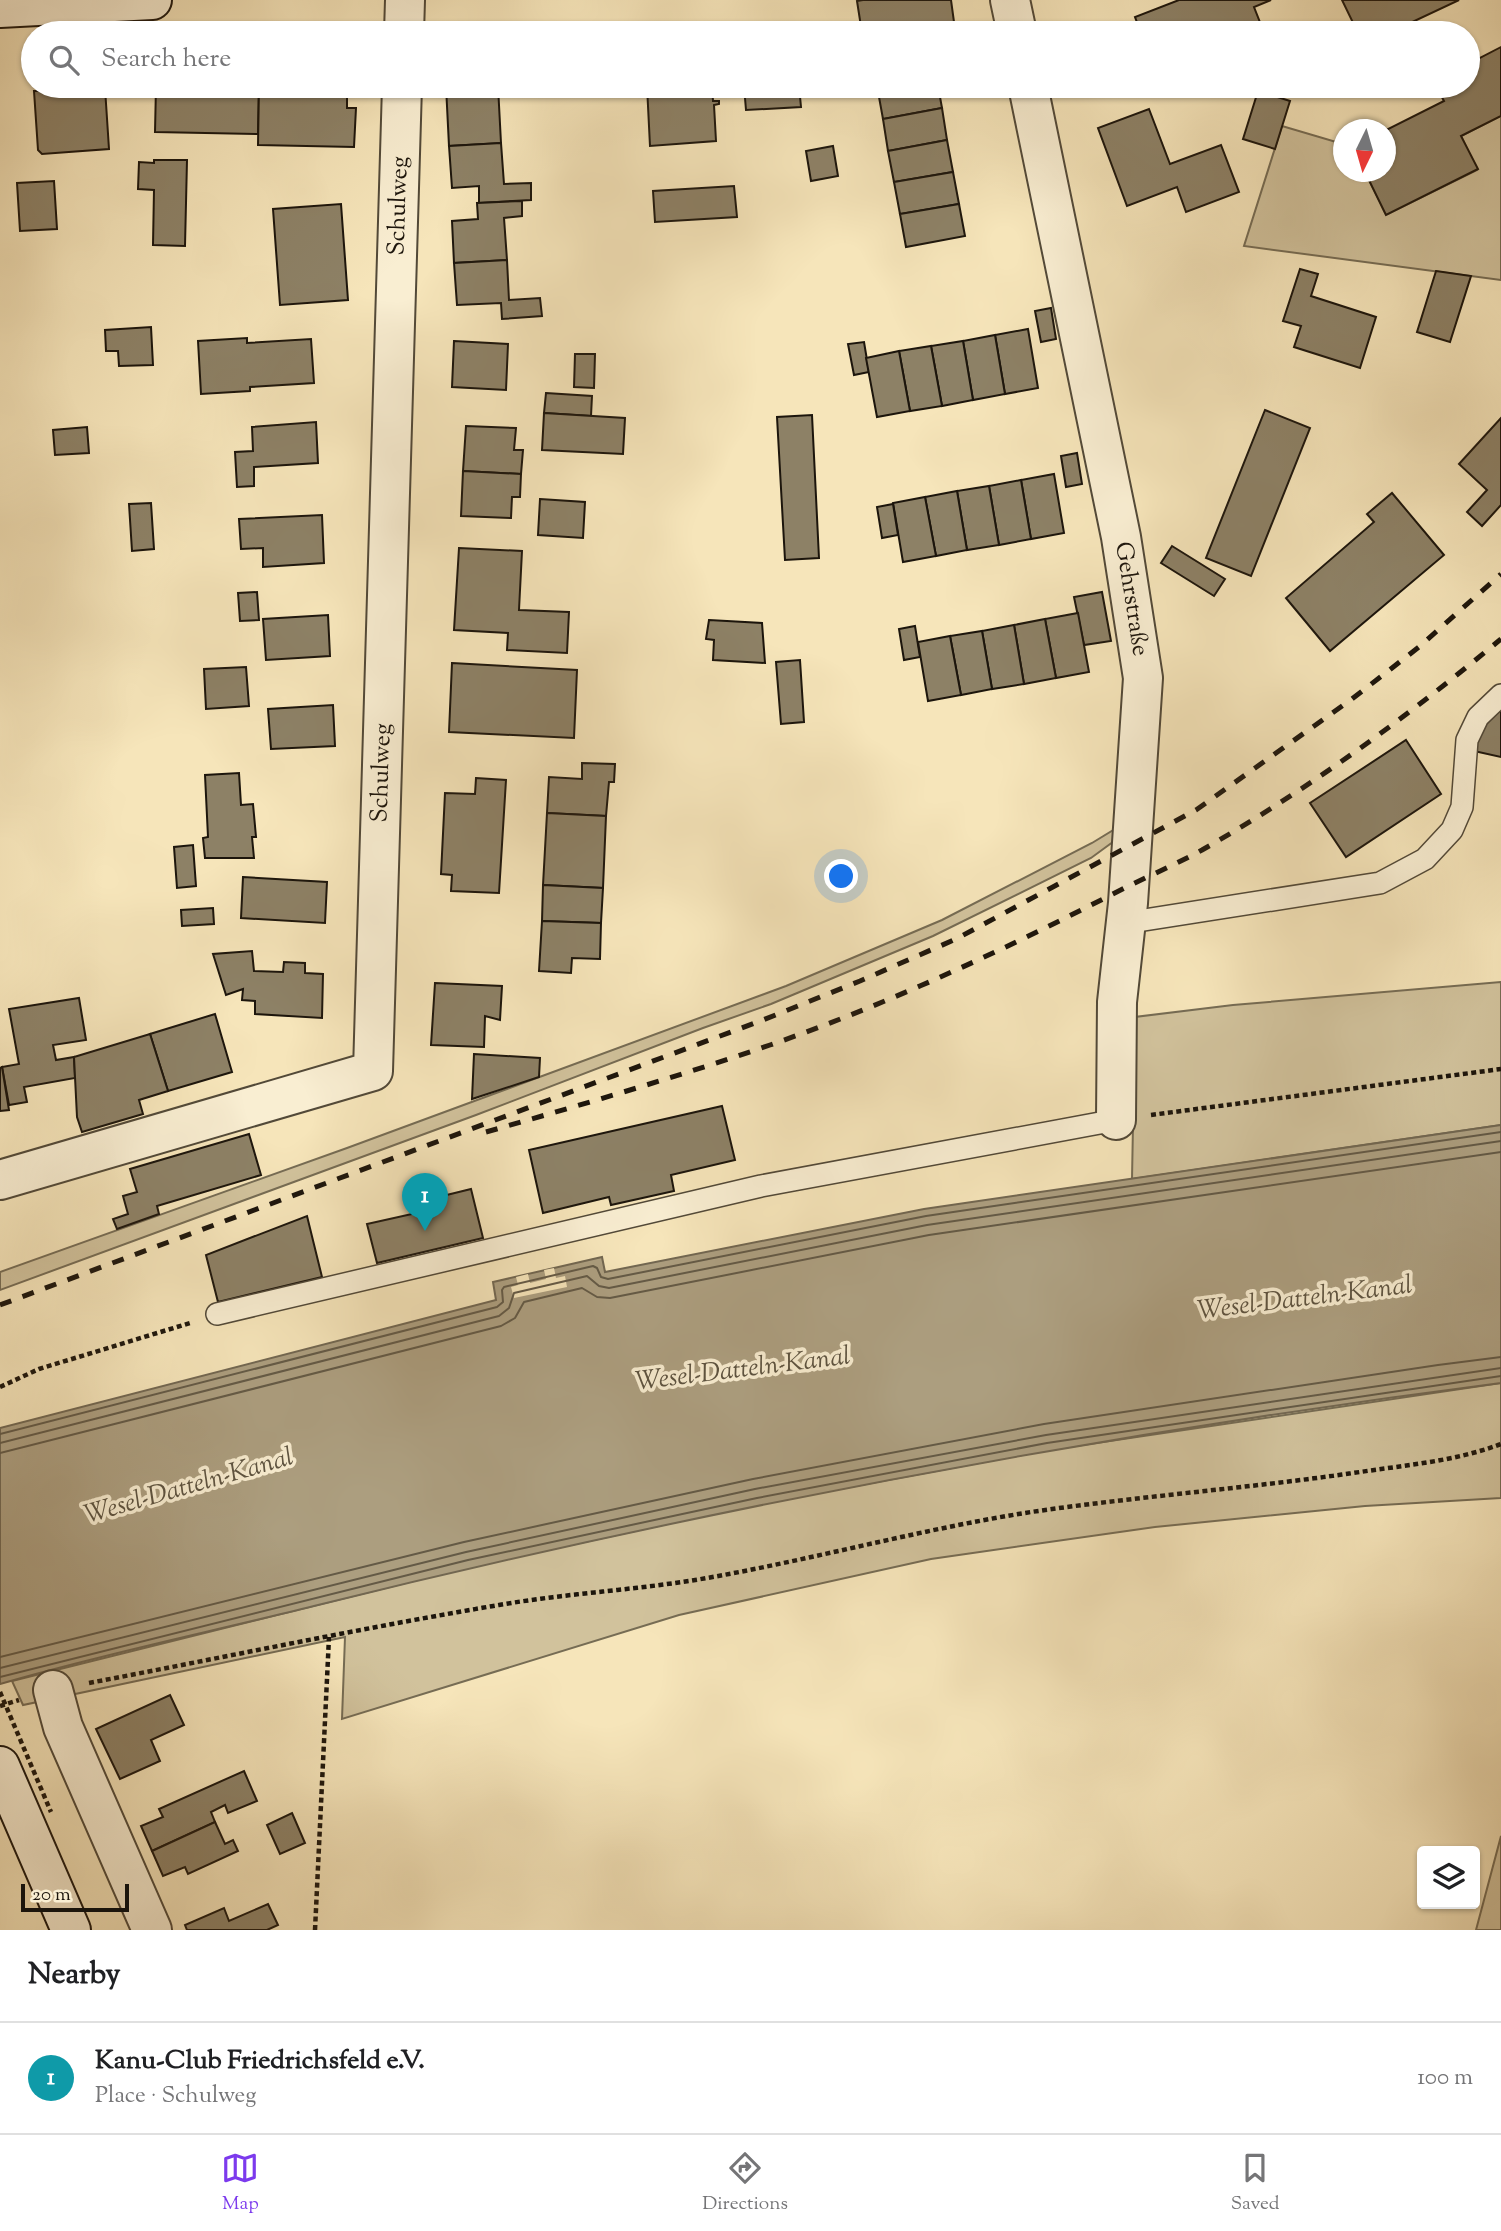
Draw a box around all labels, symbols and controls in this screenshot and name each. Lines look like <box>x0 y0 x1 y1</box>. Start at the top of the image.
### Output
search box <box>21 21 1480 98</box>
icon: search <box>45 41 83 79</box>
text: Search here <box>101 41 231 78</box>
north arrow <box>1333 119 1396 182</box>
street label: Schulweg <box>380 155 418 256</box>
street label: Gehrstraße <box>1105 540 1157 658</box>
street label: Schulweg <box>363 722 401 823</box>
your location <box>824 859 858 893</box>
pin: 1 <box>402 1173 448 1231</box>
water label: Wesel-Datteln-Kanal <box>1196 1267 1415 1331</box>
water label: Wesel-Datteln-Kanal <box>634 1338 853 1402</box>
water label: Wesel-Datteln-Kanal <box>80 1439 298 1535</box>
map controls <box>1417 1846 1480 1909</box>
button: layers <box>1417 1846 1480 1909</box>
scale bar <box>21 1881 130 1913</box>
text: 20 m <box>32 1882 71 1909</box>
text: Nearby <box>28 1954 120 1997</box>
text: Kanu-Club Friedrichsfeld e.V. <box>95 2043 425 2080</box>
text: 1 <box>47 2062 55 2095</box>
text: 100 m <box>1417 2062 1473 2095</box>
text: Place · Schulweg <box>95 2080 257 2113</box>
tab: Map <box>221 2149 259 2218</box>
tab: Directions <box>702 2149 788 2218</box>
tab: Saved <box>1231 2149 1280 2218</box>

